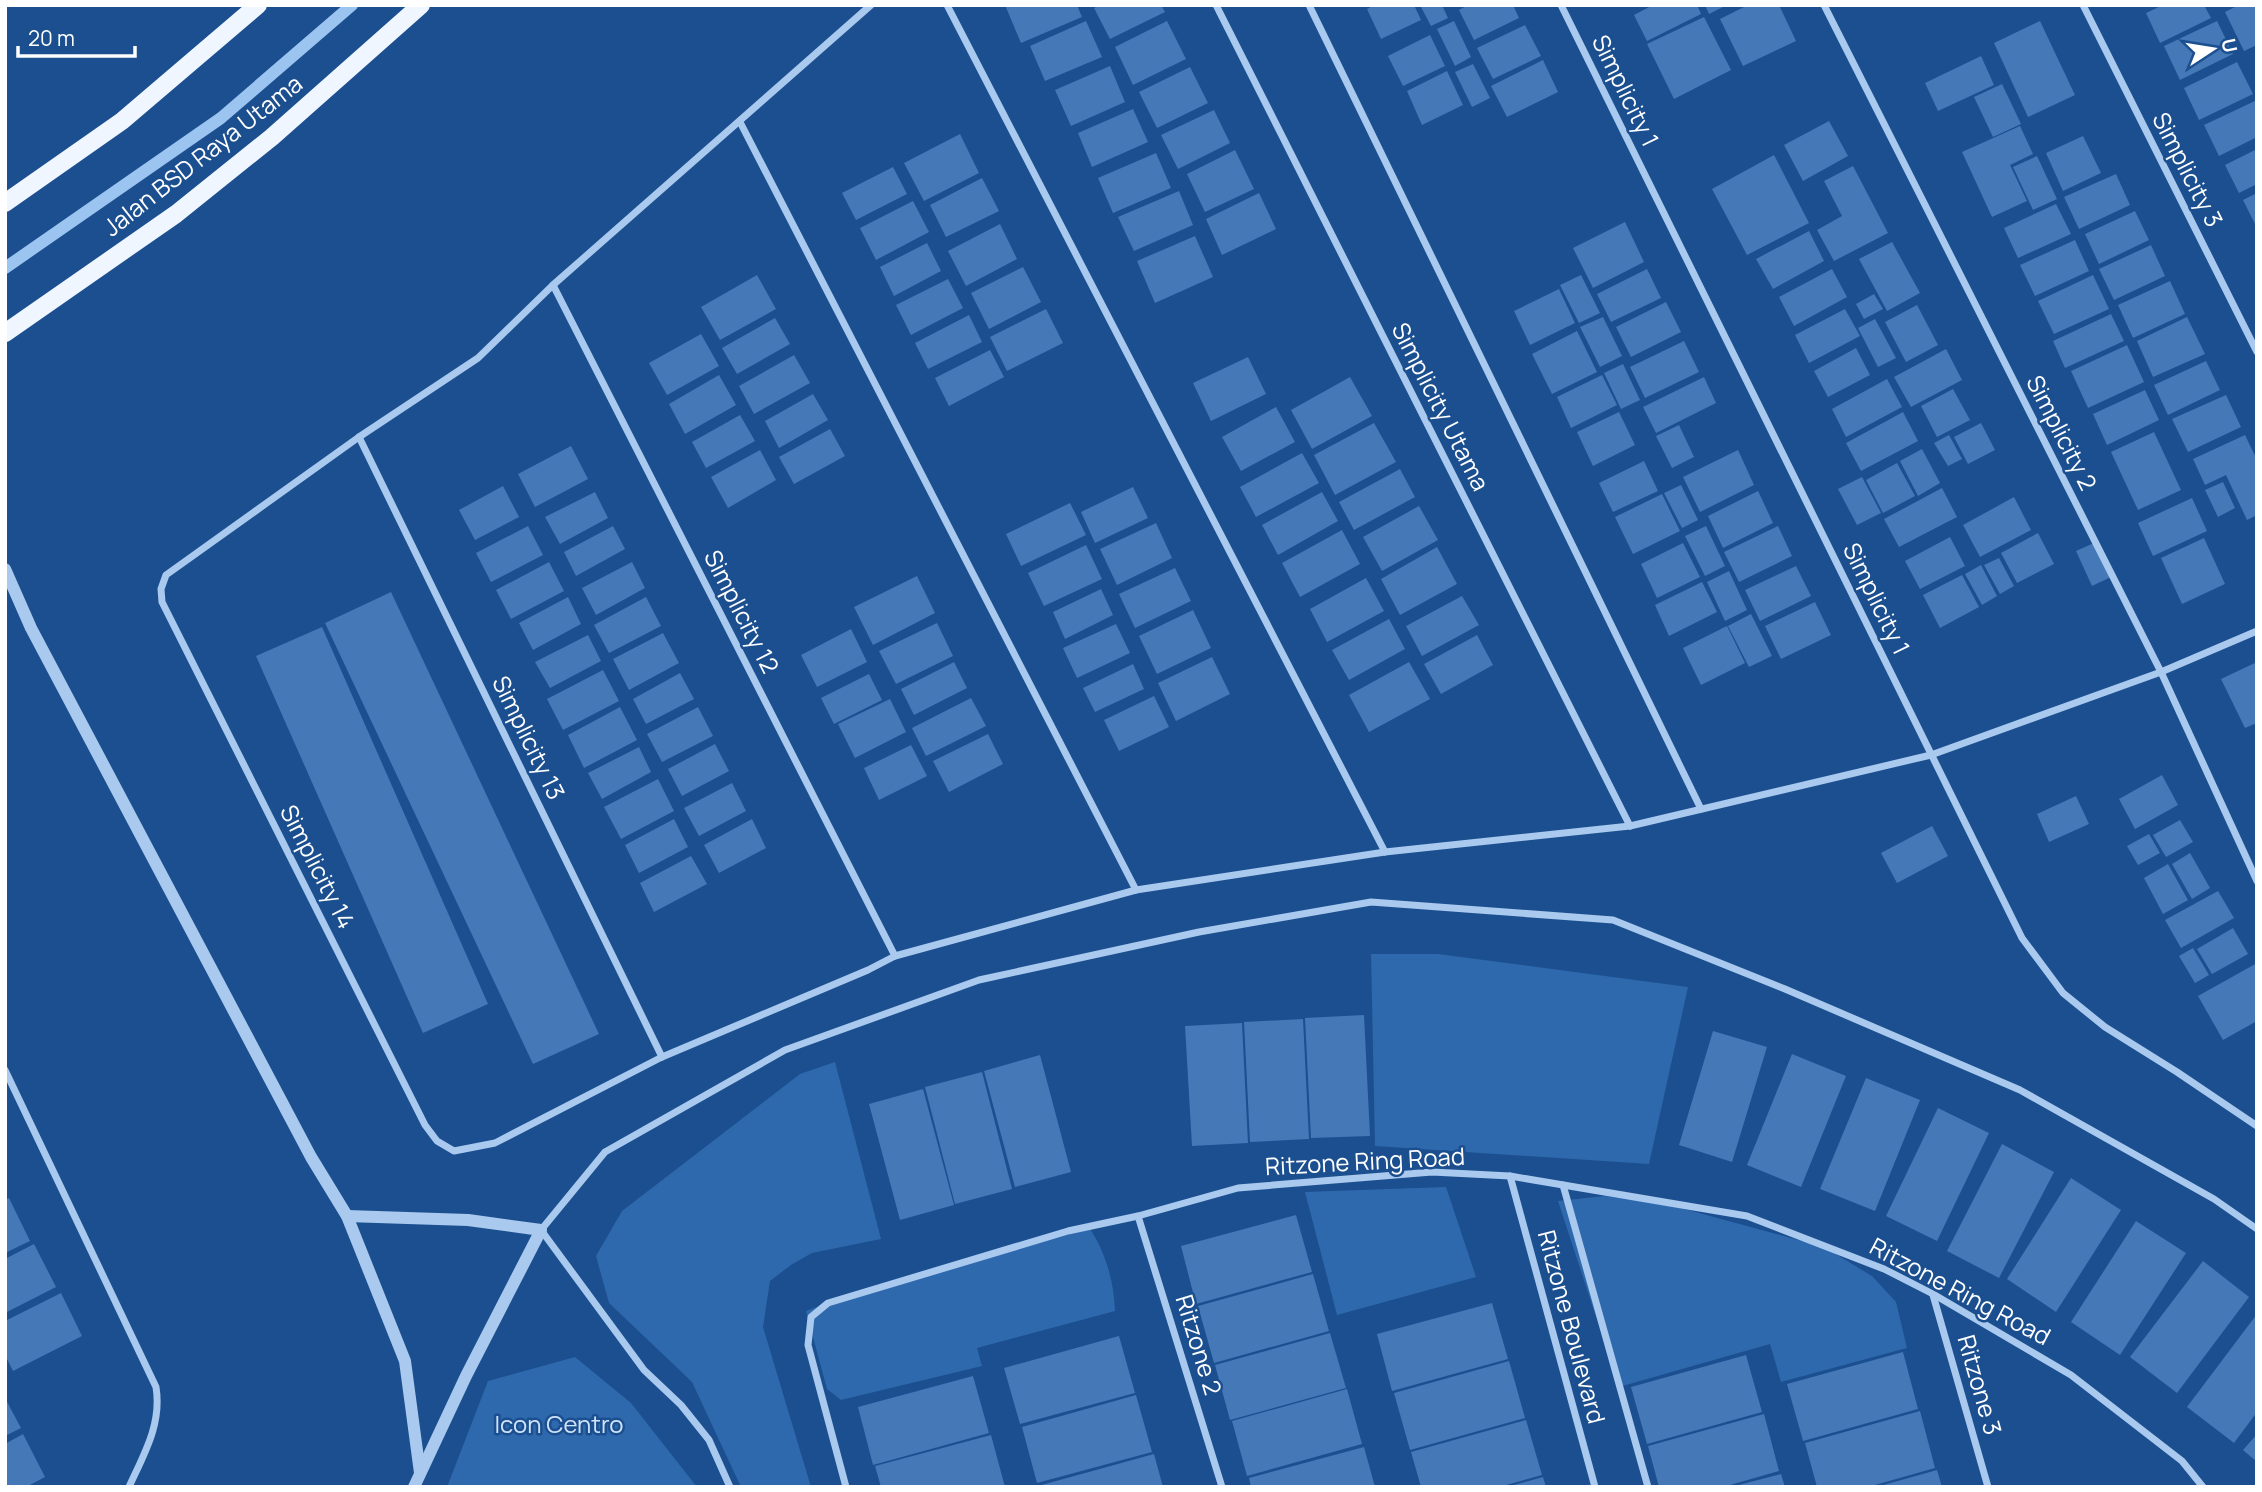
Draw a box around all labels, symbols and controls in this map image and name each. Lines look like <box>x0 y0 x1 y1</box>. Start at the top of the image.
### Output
scale bar <box>18 14 135 58</box>
north arrow <box>2178 14 2248 84</box>
text: 20 m <box>28 24 75 52</box>
street label: Simplicity 1 <box>1585 29 1668 152</box>
text: U <box>2215 36 2244 55</box>
street label: Jalan BSD Raya Utama <box>96 67 309 243</box>
street label: Simplicity 3 <box>2145 106 2231 232</box>
street label: Simplicity Utama <box>1385 316 1498 496</box>
street label: Simplicity 2 <box>2019 369 2105 496</box>
street label: Simplicity 1 <box>1836 537 1919 660</box>
street label: Simplicity 12 <box>697 544 788 679</box>
street label: Simplicity 13 <box>485 670 574 805</box>
street label: Simplicity 14 <box>273 799 364 934</box>
street label: Ritzone Ring Road <box>1264 1139 1466 1182</box>
street label: Ritzone Boulevard <box>1531 1226 1614 1427</box>
street label: Ritzone Ring Road <box>1865 1229 2057 1352</box>
street label: Ritzone 2 <box>1169 1290 1230 1399</box>
street label: Ritzone 3 <box>1950 1331 2010 1438</box>
park label: Icon Centro <box>494 1407 624 1440</box>

